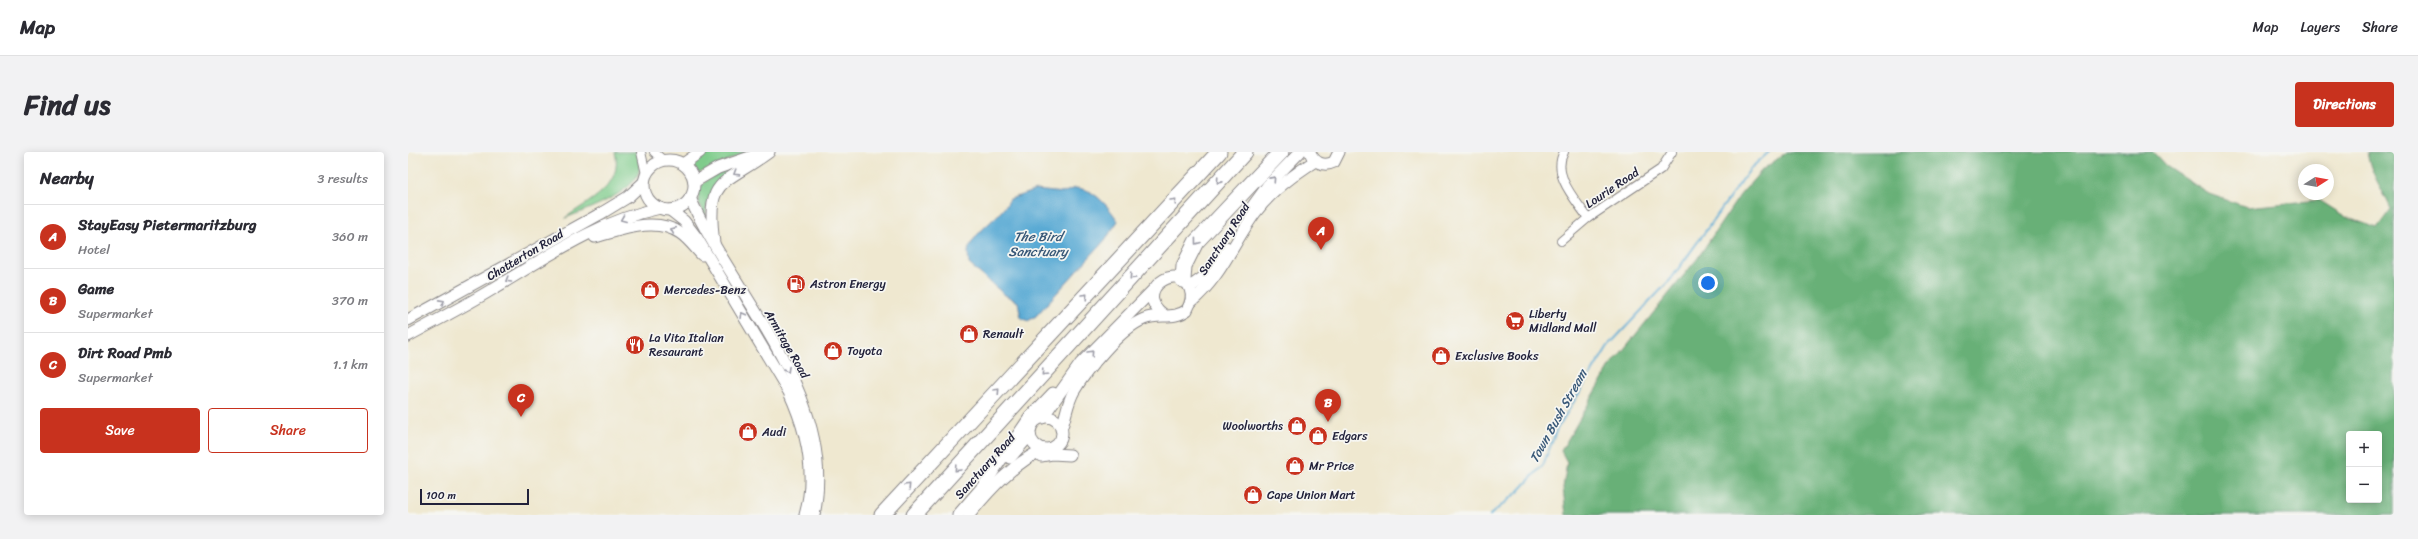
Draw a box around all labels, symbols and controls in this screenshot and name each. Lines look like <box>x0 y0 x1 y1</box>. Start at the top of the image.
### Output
text: Map <box>20 11 55 44</box>
text: Map <box>2253 15 2278 40</box>
text: Layers <box>2300 15 2340 40</box>
text: Share <box>2362 15 2398 40</box>
text: Find us <box>24 80 111 129</box>
button: Directions <box>2295 82 2394 127</box>
street label: Lourie Road <box>1580 161 1645 214</box>
text: Nearby <box>40 163 94 193</box>
north arrow <box>2298 164 2334 200</box>
text: 3 results <box>317 167 368 190</box>
one-way arrow <box>734 168 741 175</box>
one-way arrow <box>1217 176 1224 184</box>
one-way arrow <box>1269 176 1276 184</box>
one-way arrow <box>1169 198 1177 206</box>
street label: Sanctuary Road <box>1192 198 1256 280</box>
text: StayEasy Pietermaritzburg <box>78 212 257 238</box>
one-way arrow <box>619 214 627 222</box>
pin: A <box>1308 217 1334 250</box>
street label: Chatterton Road <box>482 223 568 287</box>
text: A <box>49 225 57 248</box>
text: 360 m <box>332 225 368 248</box>
water label: The Bird Sanctuary <box>1009 225 1070 263</box>
one-way arrow <box>670 227 678 235</box>
one-way arrow <box>1195 237 1202 244</box>
text: Hotel <box>78 238 110 261</box>
fuel station icon: Astron Energy <box>785 273 807 295</box>
place label: Astron Energy <box>809 273 887 295</box>
one-way arrow <box>1130 273 1137 280</box>
your location <box>1698 273 1718 293</box>
one-way arrow <box>505 275 512 283</box>
text: Game <box>78 276 114 302</box>
shop icon: Mercedes-Benz <box>639 279 661 301</box>
place label: Mercedes-Benz <box>664 279 746 301</box>
text: B <box>49 289 57 312</box>
text: 370 m <box>332 289 368 312</box>
one-way arrow <box>1081 293 1088 301</box>
one-way arrow <box>438 299 445 306</box>
text: Supermarket <box>78 302 153 325</box>
place label: Liberty Midland Mall <box>1529 303 1597 339</box>
street label: Armitage Road <box>758 304 816 383</box>
supermarket icon: Liberty Midland Mall <box>1504 310 1526 332</box>
one-way arrow <box>741 312 748 319</box>
shop icon: Renault <box>958 323 980 345</box>
place label: Renault <box>983 323 1025 345</box>
place label: La Vita Italian Resaurant <box>649 327 724 363</box>
restaurant icon: La Vita Italian Resaurant <box>624 334 646 356</box>
text: Dirt Road Pmb <box>78 340 172 366</box>
shop icon: Toyota <box>822 340 844 362</box>
place label: Toyota <box>847 340 882 362</box>
shop icon: Exclusive Books <box>1430 345 1452 367</box>
place label: Exclusive Books <box>1455 345 1539 367</box>
one-way arrow <box>1086 350 1093 358</box>
text: C <box>49 353 57 376</box>
text: 1.1 km <box>333 353 368 376</box>
water label: Town Bush Stream <box>1523 363 1594 467</box>
text: Supermarket <box>78 366 153 389</box>
one-way arrow <box>782 366 790 373</box>
one-way arrow <box>1042 368 1049 376</box>
pin: C <box>508 384 534 417</box>
one-way arrow <box>992 388 1000 396</box>
pin: B <box>1315 389 1341 422</box>
button: Save <box>40 408 200 453</box>
button: Share <box>208 408 368 453</box>
place label: Woolworths <box>1223 415 1283 437</box>
shop icon: Woolworths <box>1286 415 1308 437</box>
shop icon: Audi <box>737 421 759 443</box>
place label: Audi <box>761 421 787 443</box>
shop icon: Edgars <box>1307 425 1329 447</box>
place label: Edgars <box>1332 425 1368 447</box>
street label: Sanctuary Road <box>949 427 1021 504</box>
map controls <box>2346 431 2382 503</box>
button: + <box>2346 431 2382 467</box>
shop icon: Mr Price <box>1284 455 1306 477</box>
place label: Mr Price <box>1309 455 1354 477</box>
one-way arrow <box>954 464 961 472</box>
button: − <box>2346 467 2382 503</box>
one-way arrow <box>903 483 911 491</box>
shop icon: Cape Union Mart <box>1242 484 1264 506</box>
place label: Cape Union Mart <box>1267 484 1356 506</box>
text: 100 m <box>426 486 456 505</box>
scale bar <box>420 487 529 506</box>

